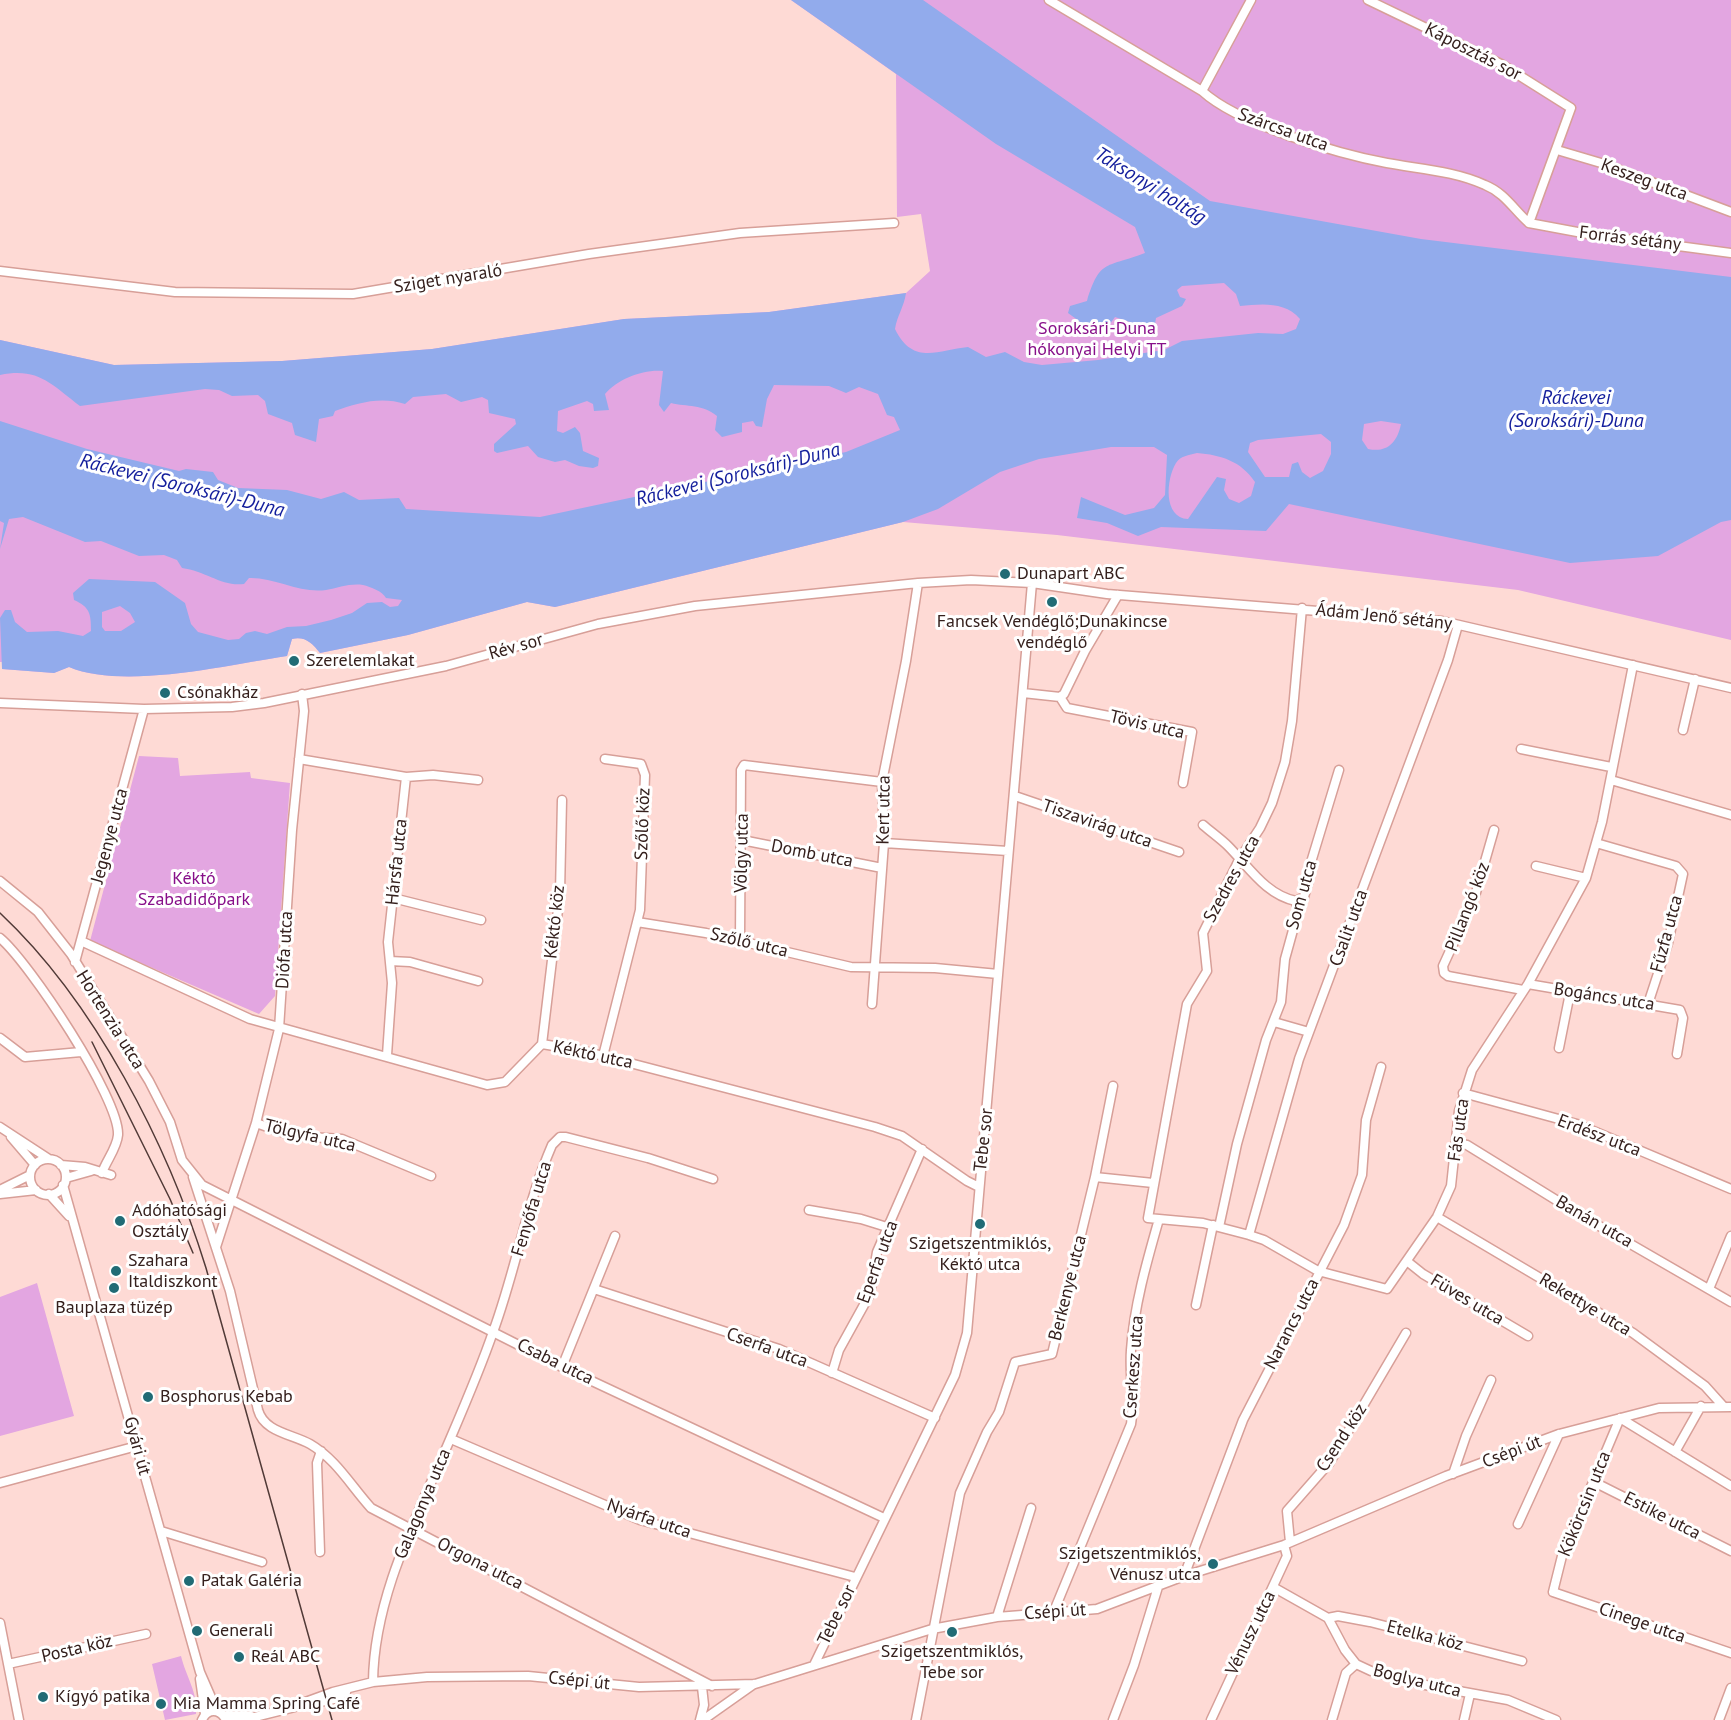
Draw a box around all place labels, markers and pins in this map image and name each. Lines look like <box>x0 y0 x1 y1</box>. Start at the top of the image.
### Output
place label: Dunapart ABC <box>1017 563 1125 585</box>
marker: Dunapart ABC <box>998 567 1012 581</box>
marker: Fancsek Vendéglő;Dunakincse vendéglő <box>1045 595 1059 609</box>
place label: Fancsek Vendéglő;Dunakincse vendéglő <box>937 611 1167 654</box>
place label: Szerelemlakat <box>306 650 415 672</box>
marker: Szerelemlakat <box>287 654 301 668</box>
place label: Csónakház <box>177 682 258 704</box>
marker: Csónakház <box>158 686 172 700</box>
place label: Adóhatósági Osztály <box>132 1200 227 1242</box>
marker: Adóhatósági Osztály <box>113 1214 127 1228</box>
marker: Szigetszentmiklós, Kéktó utca <box>973 1217 987 1231</box>
place label: Szigetszentmiklós, Kéktó utca <box>909 1233 1051 1276</box>
place label: Szahara Italdiszkont <box>128 1250 218 1292</box>
marker: Szahara Italdiszkont <box>109 1264 123 1278</box>
marker: Bauplaza tüzép <box>107 1281 121 1295</box>
place label: Bauplaza tüzép <box>55 1297 173 1319</box>
place label: Bosphorus Kebab <box>160 1386 293 1408</box>
marker: Bosphorus Kebab <box>141 1390 155 1404</box>
place label: Szigetszentmiklós, Vénusz utca <box>1059 1543 1201 1586</box>
marker: Szigetszentmiklós, Vénusz utca <box>1206 1557 1220 1571</box>
place label: Patak Galéria <box>201 1570 302 1592</box>
marker: Patak Galéria <box>182 1574 196 1588</box>
place label: Generali <box>209 1620 273 1642</box>
marker: Generali <box>190 1624 204 1638</box>
marker: Szigetszentmiklós, Tebe sor <box>945 1625 959 1639</box>
place label: Szigetszentmiklós, Tebe sor <box>881 1641 1023 1684</box>
place label: Reál ABC <box>251 1646 320 1668</box>
marker: Reál ABC <box>232 1650 246 1664</box>
place label: Kígyó patika <box>55 1686 150 1708</box>
marker: Kígyó patika <box>36 1690 50 1704</box>
place label: Mia Mamma Spring Café <box>173 1693 360 1715</box>
marker: Mia Mamma Spring Café <box>154 1697 168 1711</box>

